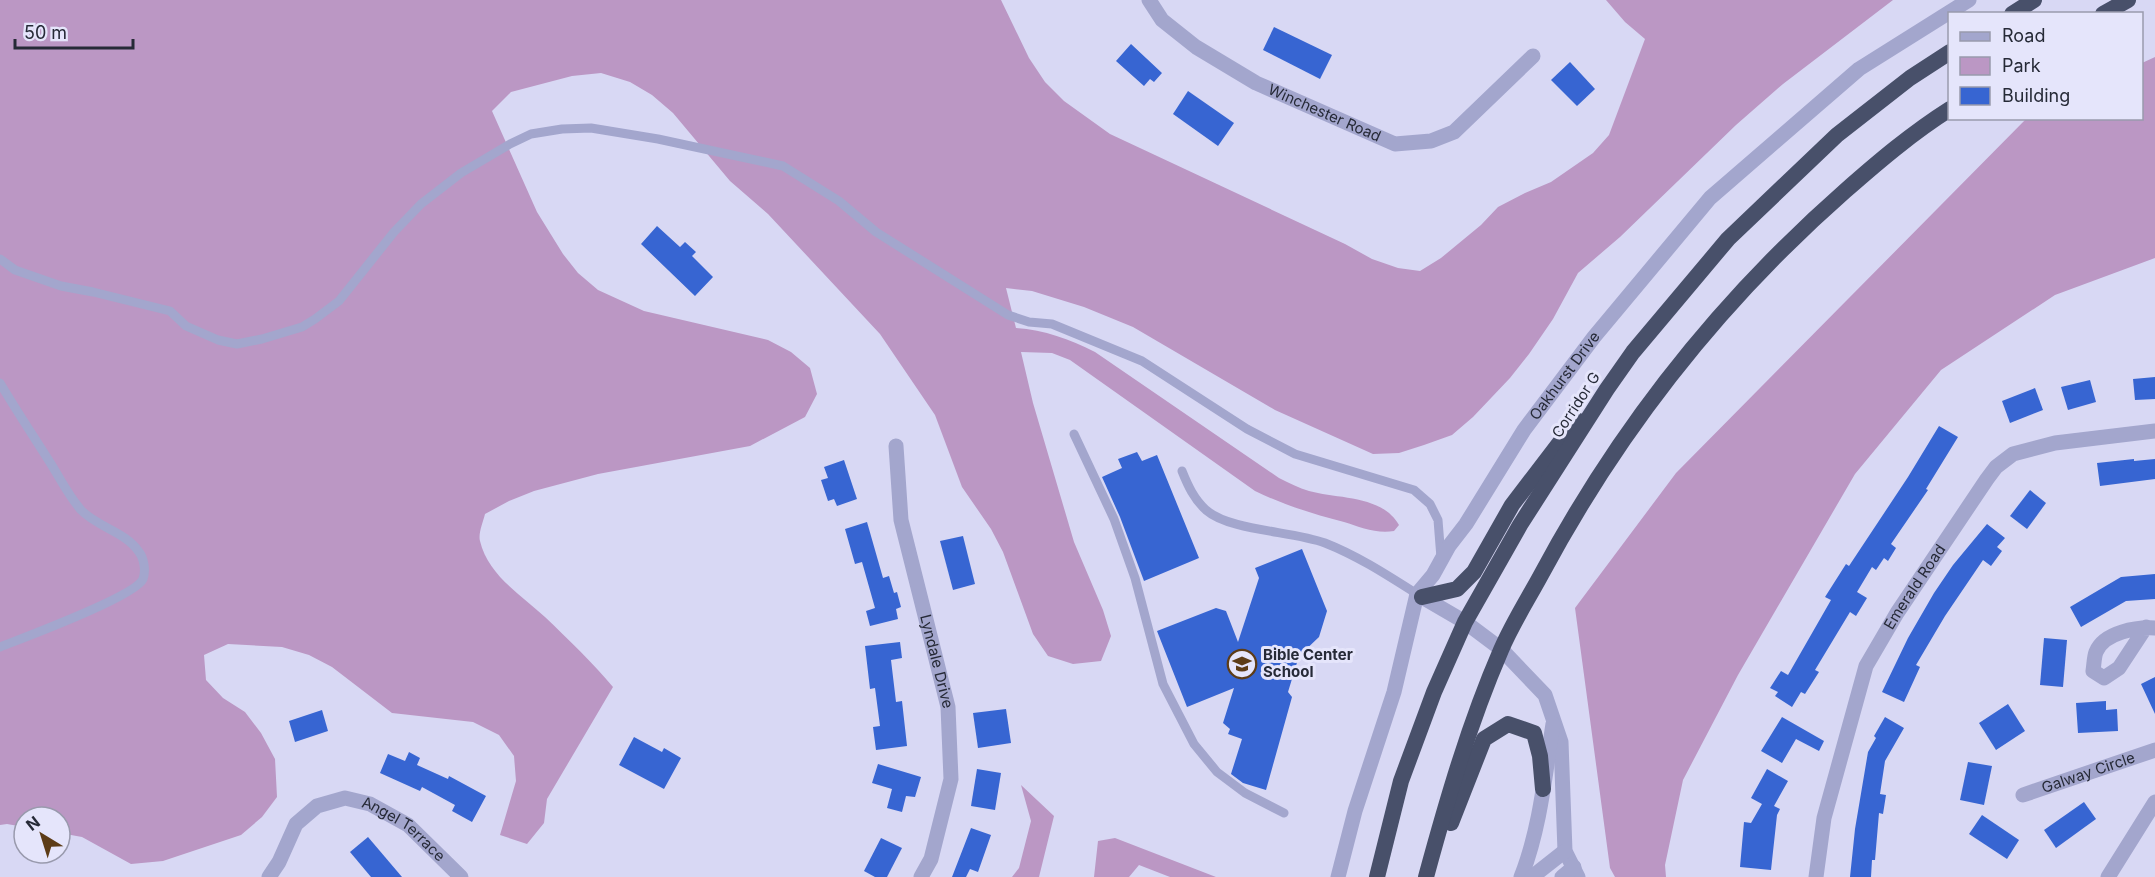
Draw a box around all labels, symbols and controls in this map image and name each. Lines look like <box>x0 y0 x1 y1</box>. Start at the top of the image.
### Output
scale bar <box>15 12 134 50</box>
legend <box>1948 12 2143 120</box>
text: 50 m <box>24 22 67 43</box>
text: Road <box>2002 25 2045 46</box>
text: Park <box>2002 55 2041 76</box>
street label: Winchester Road <box>1265 80 1384 146</box>
text: Building <box>2002 85 2070 106</box>
street label: Oakhurst Drive <box>1525 328 1604 424</box>
street label: Corridor G <box>1547 368 1604 441</box>
street label: Emerald Road <box>1879 541 1949 633</box>
street label: Lyndale Drive <box>916 612 958 710</box>
place label: Bible Center School <box>1263 645 1353 681</box>
school or university icon: Bible Center School <box>1226 648 1258 680</box>
street label: Galway Circle <box>2039 748 2137 797</box>
street label: Angel Terrace <box>360 792 449 865</box>
north arrow <box>12 805 72 865</box>
text: N <box>22 812 44 835</box>

